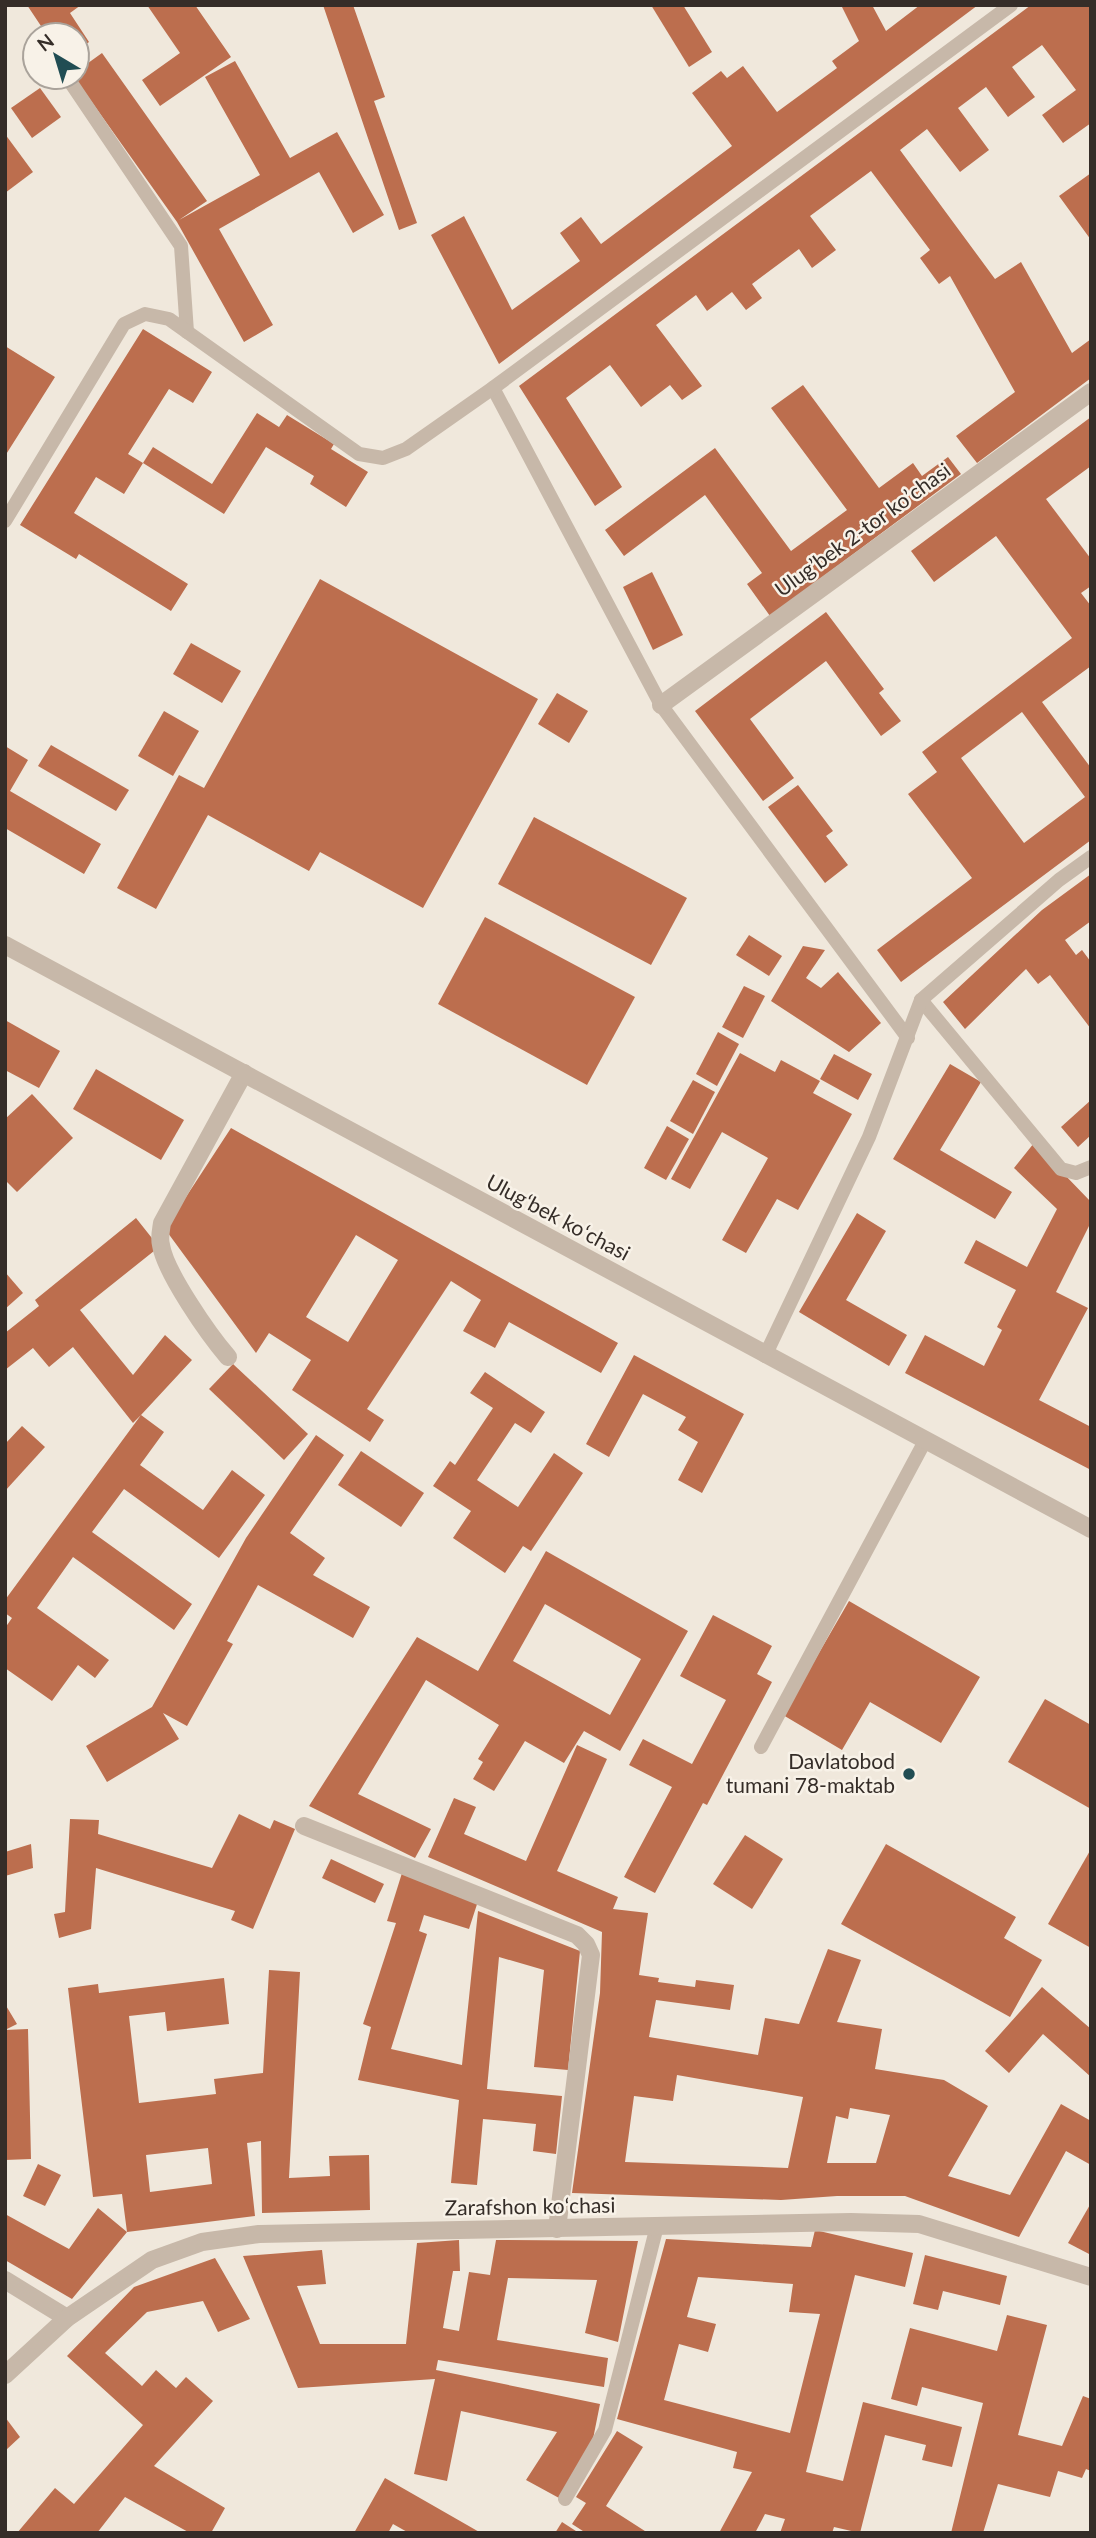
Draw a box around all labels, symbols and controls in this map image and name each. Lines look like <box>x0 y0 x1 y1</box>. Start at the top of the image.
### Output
north arrow <box>21 21 91 91</box>
text: N <box>32 29 58 56</box>
street label: Ulugʼbek 2-tor koʼchasi <box>769 457 955 601</box>
street label: Ulugʻbek koʻchasi <box>483 1168 635 1265</box>
place label: Davlatobod tumani 78-maktab <box>726 1748 895 1797</box>
marker: Davlatobod tumani 78-maktab <box>901 1766 917 1782</box>
street label: Zarafshon koʻchasi <box>444 2192 616 2219</box>

